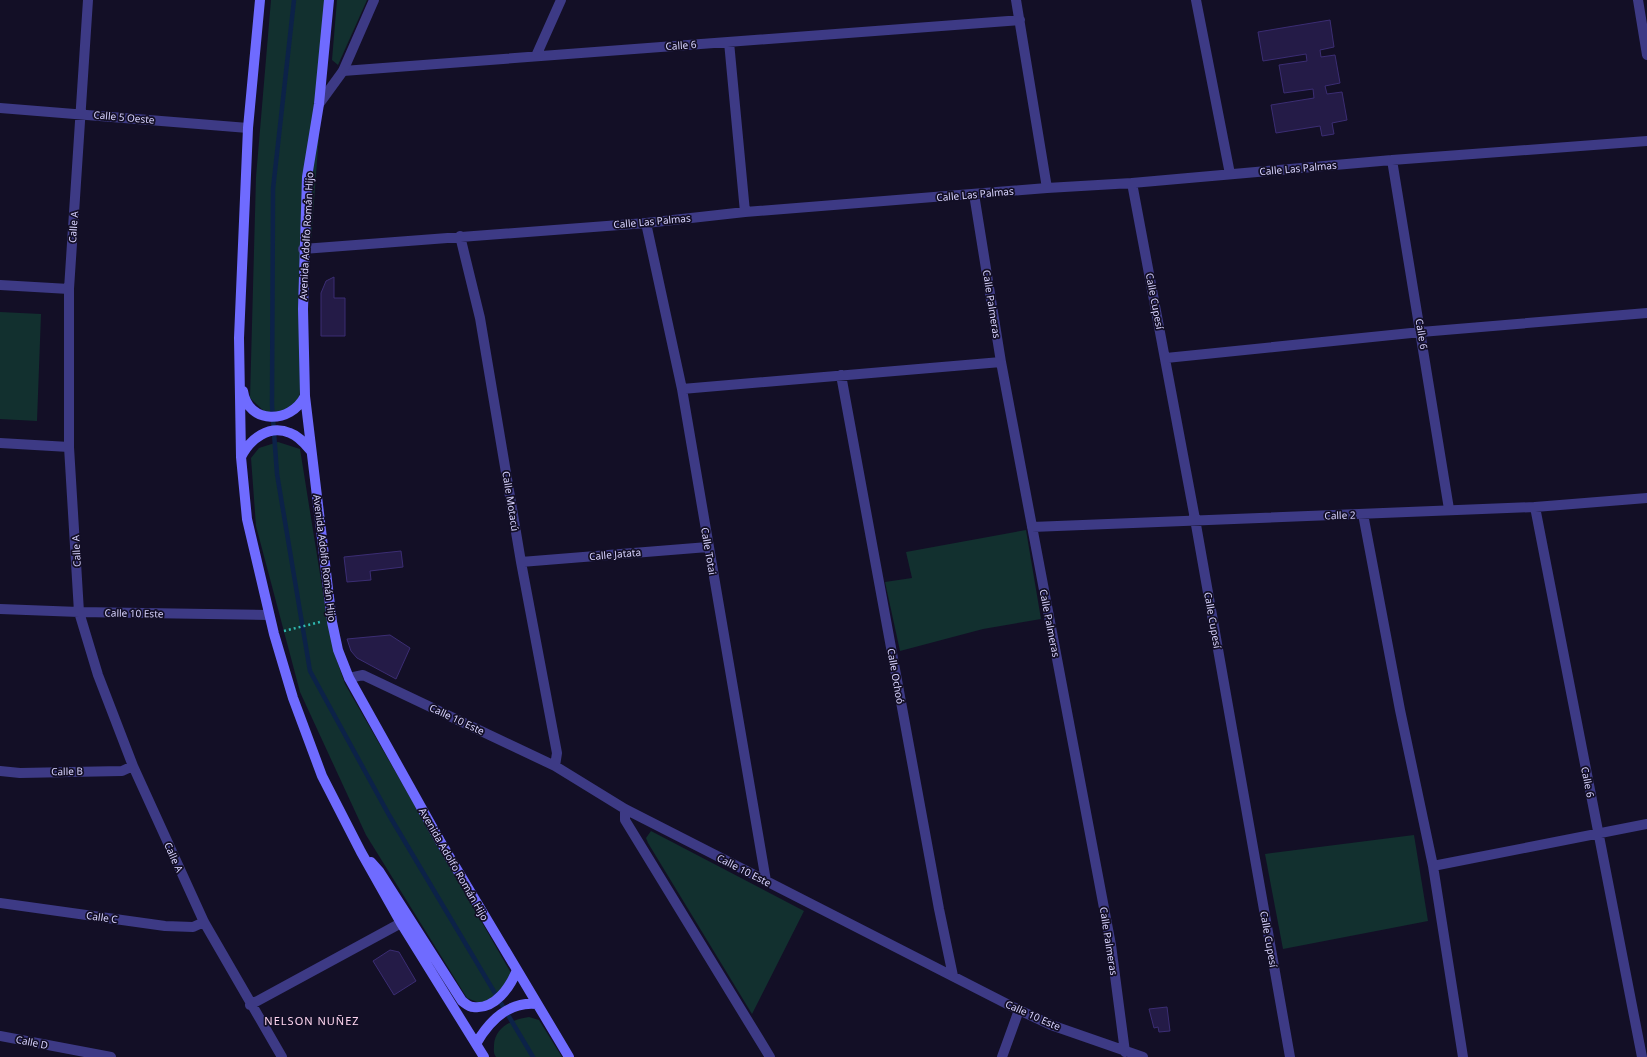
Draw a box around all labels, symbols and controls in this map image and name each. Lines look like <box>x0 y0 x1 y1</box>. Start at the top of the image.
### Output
street label: Calle 6 <box>665 37 697 53</box>
street label: Calle 5 Oeste <box>93 107 155 127</box>
street label: Calle Las Palmas <box>1259 158 1337 178</box>
street label: Avenida Adolfo Román Hijo <box>296 172 316 300</box>
street label: Calle Las Palmas <box>936 184 1014 204</box>
street label: Calle A <box>65 210 81 243</box>
street label: Calle Las Palmas <box>613 211 691 231</box>
street label: Calle Palmeras <box>980 269 1004 339</box>
street label: Calle Cupesí <box>1143 272 1167 331</box>
street label: Calle 6 <box>1413 318 1431 351</box>
street label: Calle Motacú <box>499 470 523 532</box>
street label: Avenida Adolfo Román Hijo <box>310 494 340 622</box>
street label: Calle 2 <box>1324 507 1356 523</box>
street label: Calle Totai <box>698 526 720 576</box>
street label: Calle A <box>68 534 84 567</box>
street label: Calle Jatata <box>588 545 642 563</box>
street label: Calle Palmeras <box>1037 588 1063 658</box>
street label: Calle Cupesí <box>1201 591 1225 650</box>
street label: Calle 10 Este <box>104 605 164 621</box>
street label: Calle Ochoó <box>884 647 908 705</box>
street label: Calle 10 Este <box>427 700 487 738</box>
street label: Calle B <box>51 764 83 778</box>
street label: Calle 6 <box>1578 765 1598 799</box>
street label: Avenida Adolfo Román Hijo <box>416 805 492 923</box>
street label: Calle A <box>161 840 187 875</box>
street label: Calle 10 Este <box>715 850 774 890</box>
street label: Calle Palmeras <box>1097 906 1121 976</box>
street label: Calle C <box>85 908 119 926</box>
street label: Calle Cupesí <box>1257 910 1281 969</box>
street label: Calle 10 Este <box>1003 997 1063 1034</box>
district label: NELSON NUÑEZ <box>264 1013 360 1028</box>
street label: Calle D <box>15 1032 49 1052</box>

